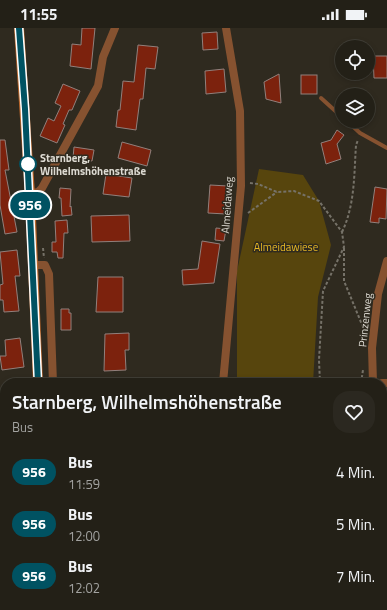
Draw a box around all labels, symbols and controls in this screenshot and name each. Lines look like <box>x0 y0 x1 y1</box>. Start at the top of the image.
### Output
text: 11:55 <box>20 3 57 26</box>
map controls <box>335 40 375 128</box>
button: locate <box>335 40 375 80</box>
button: layers <box>335 88 375 128</box>
place label: Starnberg, Wilhelmshöhenstraße <box>40 150 146 179</box>
marker: Starnberg, Wilhelmshöhenstraße <box>19 155 37 173</box>
street label: Almeidaweg <box>217 176 237 234</box>
line badge: 956 <box>7 192 53 218</box>
text: 956 <box>18 194 42 215</box>
park label: Almeidawiese <box>254 239 319 255</box>
street label: Prinzenweg <box>354 292 376 348</box>
text: Starnberg, Wilhelmshöhenstraße <box>12 387 282 416</box>
button: heart <box>333 391 375 433</box>
text: Bus <box>12 417 33 437</box>
text: Bus <box>68 451 93 474</box>
text: 956 <box>22 461 46 482</box>
text: 4 Min. <box>336 461 375 484</box>
text: 11:59 <box>68 474 100 494</box>
text: Bus <box>68 503 93 526</box>
text: 956 <box>22 513 46 534</box>
text: 5 Min. <box>336 513 375 536</box>
text: 12:00 <box>68 526 100 546</box>
text: Bus <box>68 555 93 578</box>
text: 956 <box>22 565 46 586</box>
text: 7 Min. <box>336 565 375 588</box>
text: 12:02 <box>68 578 100 598</box>

